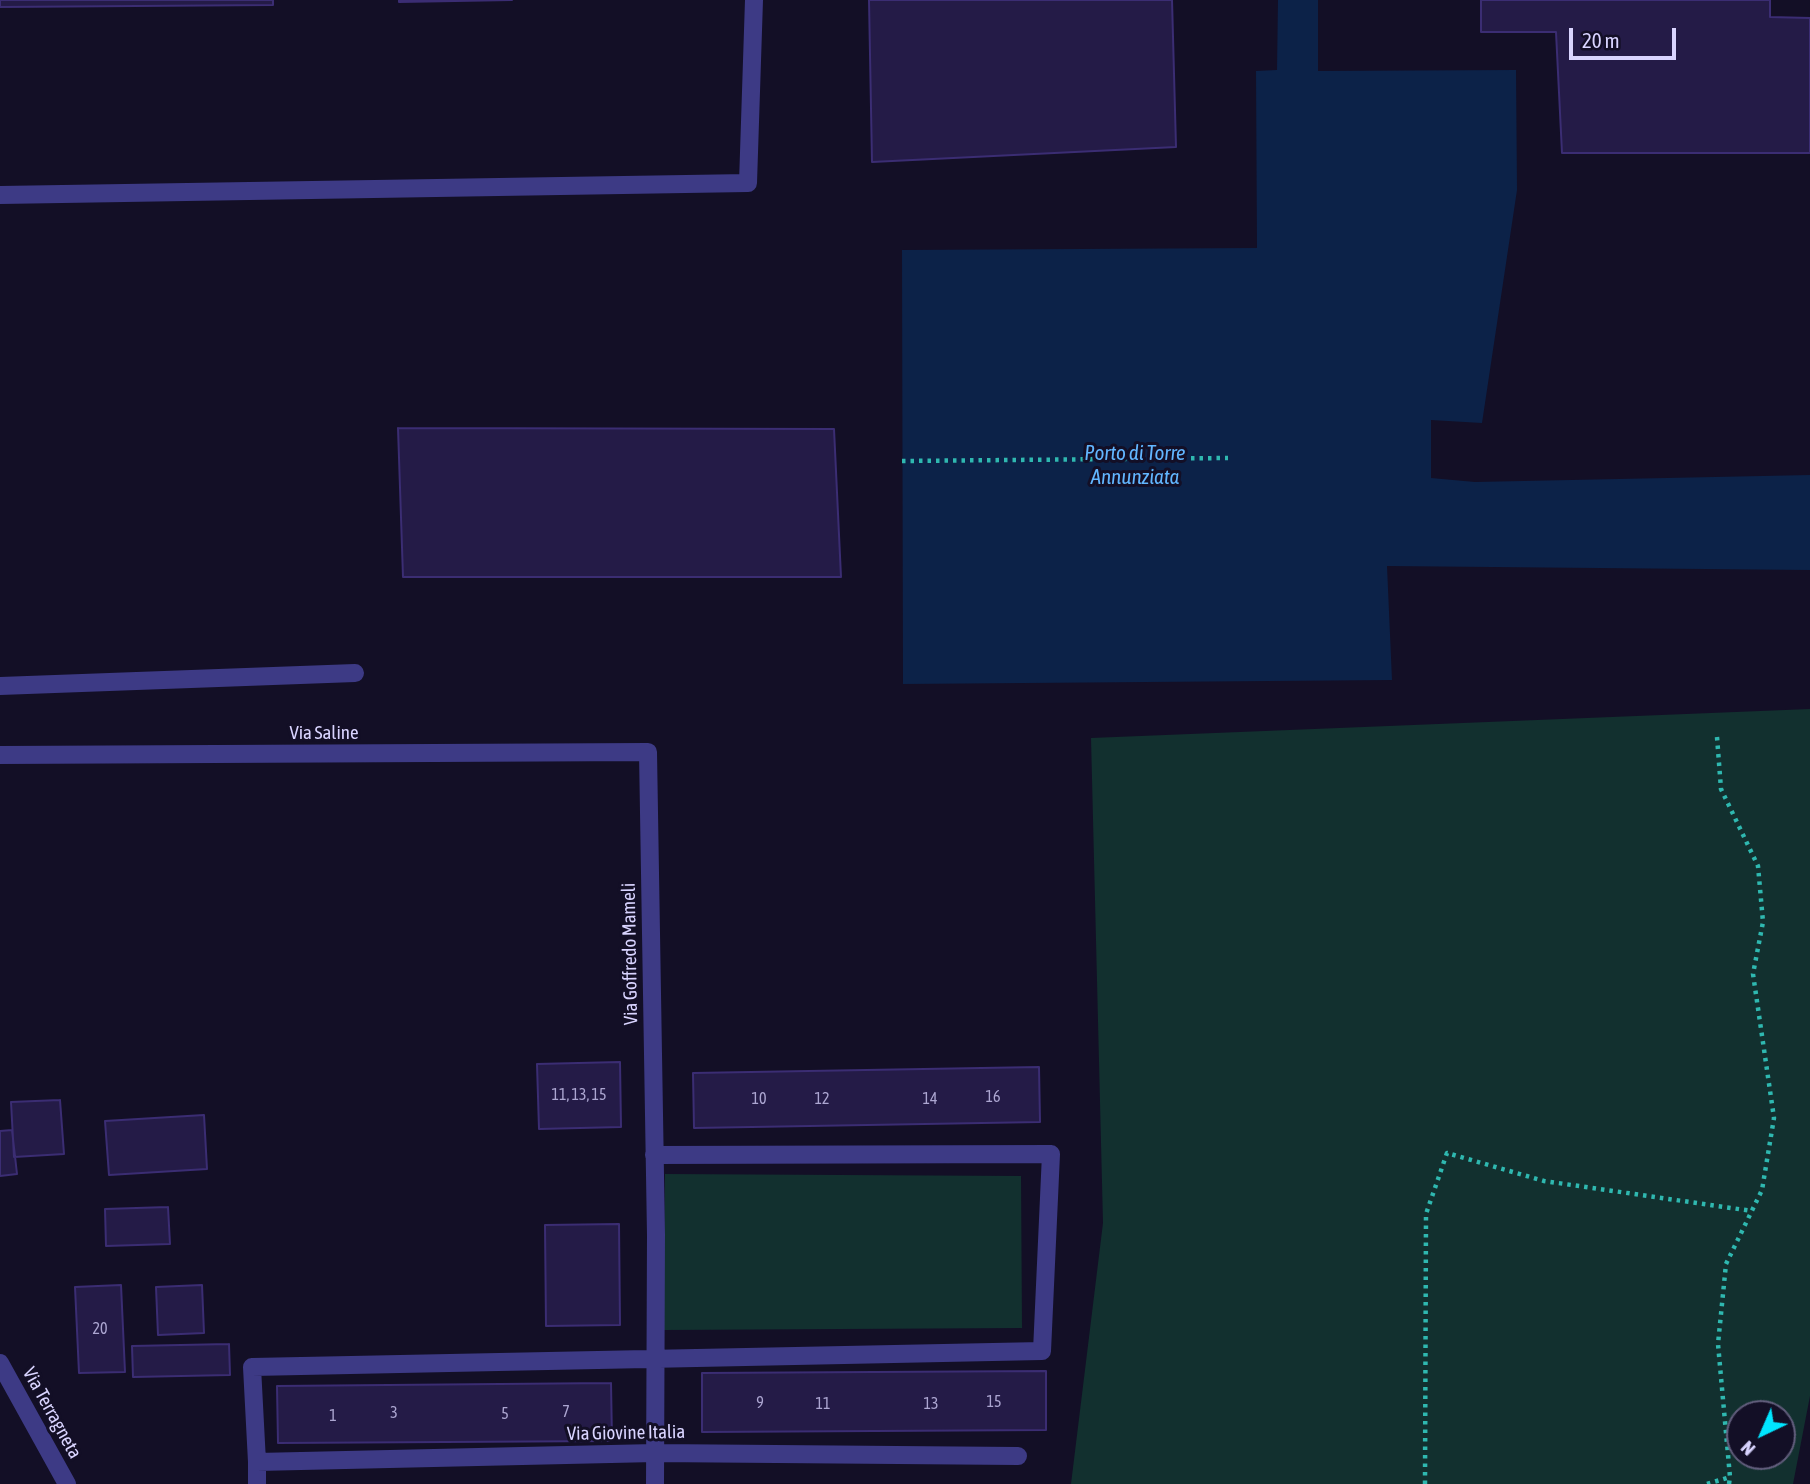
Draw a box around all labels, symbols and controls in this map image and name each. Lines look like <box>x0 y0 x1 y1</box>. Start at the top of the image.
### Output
scale bar <box>1572 14 1679 58</box>
text: 20 m <box>1582 28 1620 52</box>
water label: Porto di Torre Annunziata <box>1084 440 1186 490</box>
street label: Via Saline <box>289 722 359 744</box>
street label: Via Goffredo Mameli <box>617 883 643 1025</box>
house number: 11, 13, 15 <box>551 1085 607 1105</box>
house number: 16 <box>985 1087 1001 1107</box>
house number: 10 <box>751 1089 767 1109</box>
house number: 12 <box>814 1089 830 1109</box>
house number: 14 <box>922 1089 938 1109</box>
house number: 20 <box>92 1319 108 1339</box>
street label: Via Terragneta <box>18 1363 86 1463</box>
house number: 15 <box>986 1392 1002 1412</box>
house number: 9 <box>756 1393 764 1413</box>
house number: 11 <box>815 1394 831 1414</box>
house number: 13 <box>923 1394 939 1414</box>
north arrow <box>1726 1400 1796 1470</box>
house number: 7 <box>562 1402 570 1422</box>
house number: 3 <box>390 1403 398 1423</box>
house number: 5 <box>501 1404 509 1424</box>
house number: 1 <box>329 1406 337 1426</box>
street label: Via Giovine Italia <box>567 1421 685 1445</box>
text: N <box>1736 1437 1759 1460</box>

